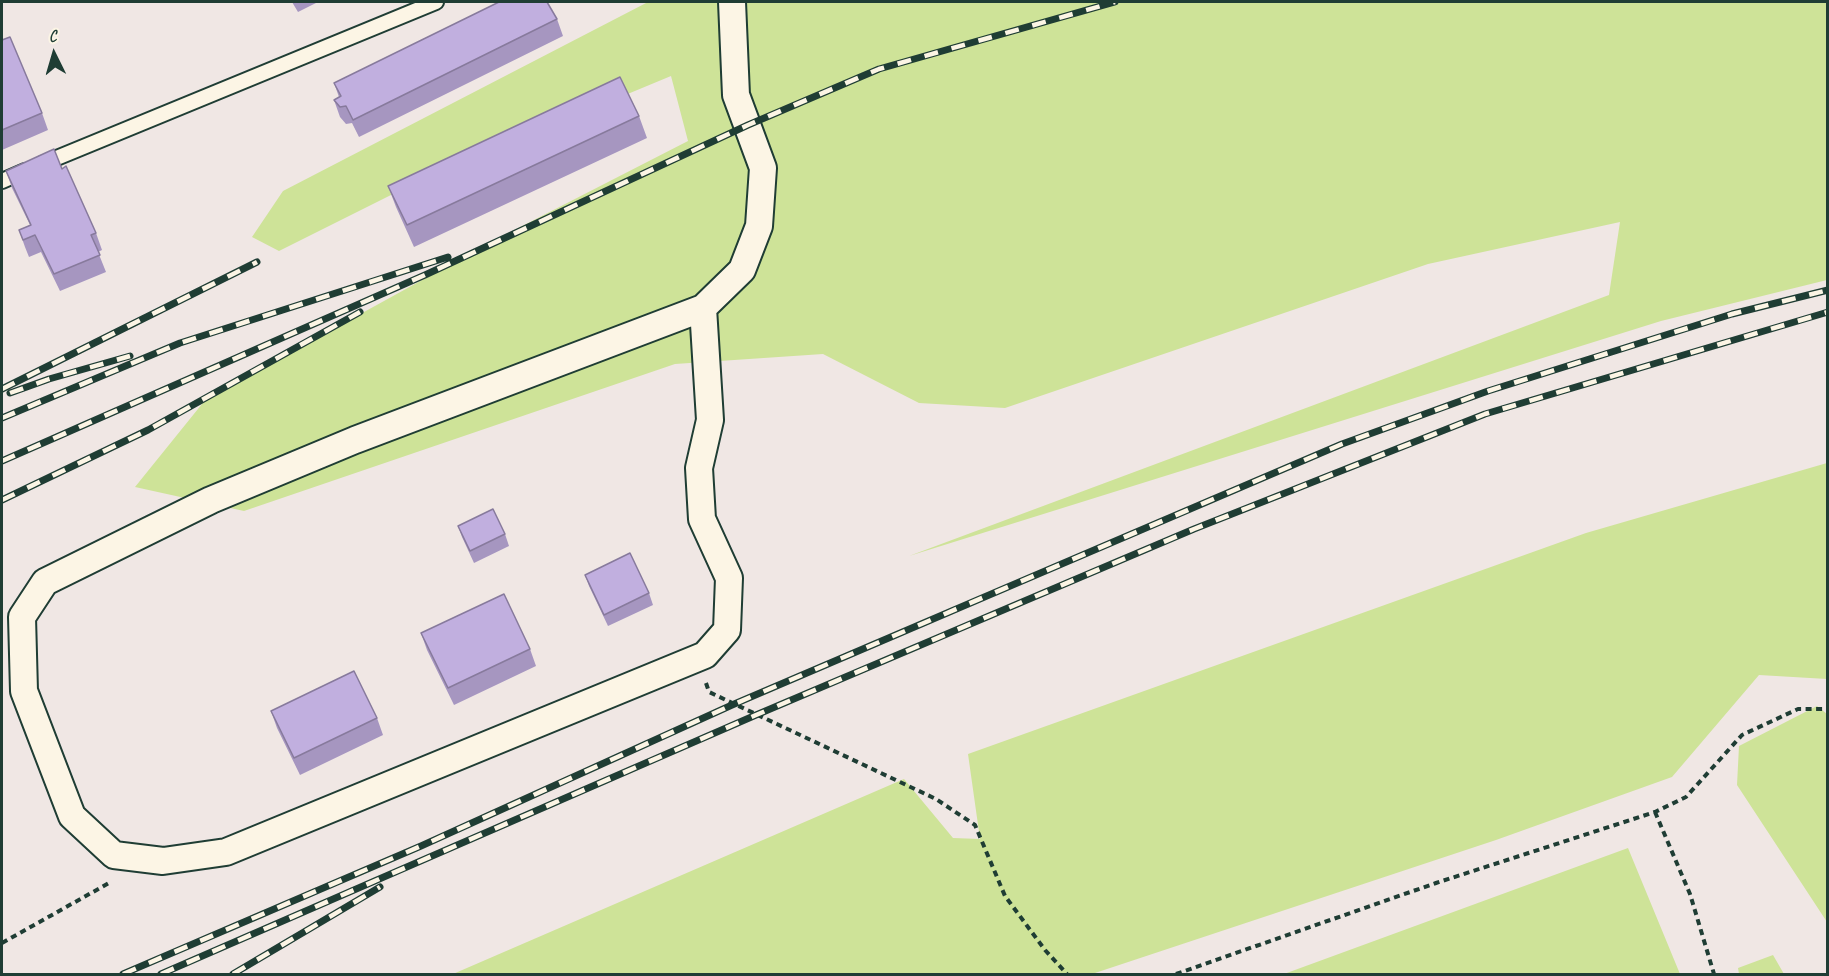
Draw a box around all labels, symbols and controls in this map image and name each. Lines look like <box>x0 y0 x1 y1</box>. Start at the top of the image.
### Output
north arrow <box>24 24 84 84</box>
text: С <box>48 26 57 46</box>

